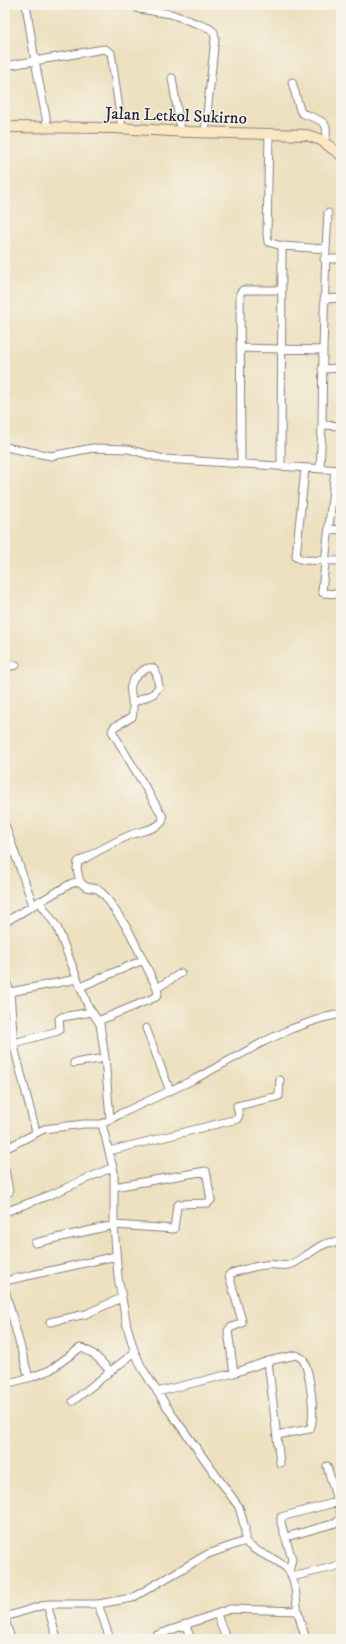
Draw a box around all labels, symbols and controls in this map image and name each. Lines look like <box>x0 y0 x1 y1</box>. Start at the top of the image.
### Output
street label: Jalan Letkol Sukirno <box>103 102 247 129</box>

